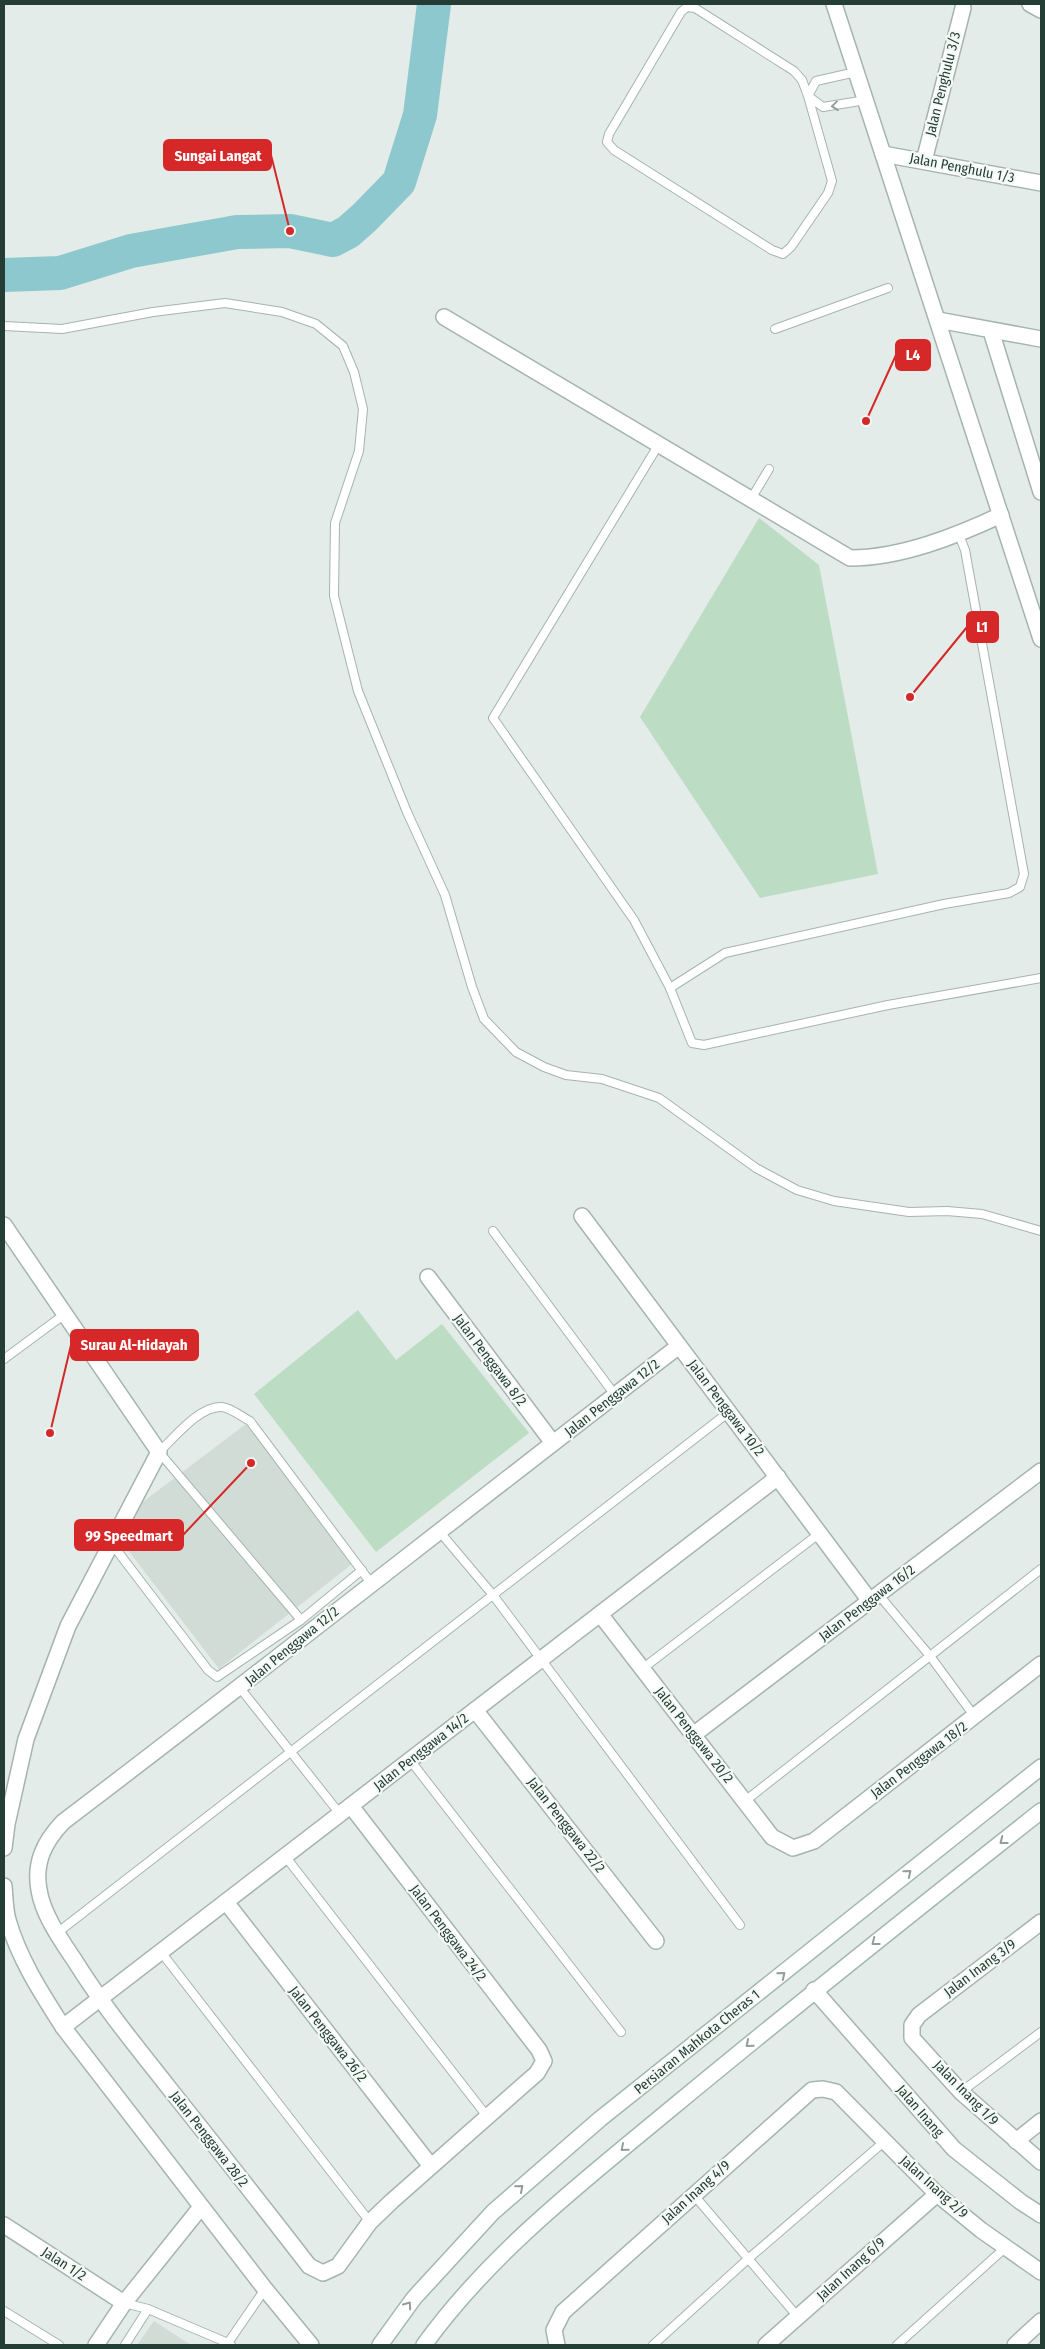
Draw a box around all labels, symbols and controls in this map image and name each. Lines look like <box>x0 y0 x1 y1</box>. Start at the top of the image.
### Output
street label: Jalan Penghulu 3/3 <box>922 30 964 138</box>
one-way arrow <box>831 100 839 111</box>
callout: Sungai Langat <box>164 140 271 170</box>
text: Sungai Langat <box>174 147 262 165</box>
street label: Jalan Penghulu 1/3 <box>908 150 1016 186</box>
callout: L4 <box>896 340 930 370</box>
text: L4 <box>906 346 920 364</box>
callout: L1 <box>967 612 998 642</box>
text: L1 <box>976 618 988 636</box>
street label: Jalan Penggawa 8/2 <box>450 1311 530 1409</box>
callout: Surau Al-Hidayah <box>71 1330 198 1360</box>
text: Surau Al-Hidayah <box>80 1336 188 1354</box>
street label: Jalan Penggawa 12/2 <box>561 1356 663 1440</box>
street label: Jalan Penggawa 10/2 <box>684 1356 768 1460</box>
callout: 99 Speedmart <box>75 1520 183 1550</box>
text: 99 Speedmart <box>85 1527 174 1545</box>
street label: Jalan Penggawa 16/2 <box>816 1561 918 1645</box>
street label: Jalan Penggawa 12/2 <box>242 1603 342 1689</box>
street label: Jalan Penggawa 20/2 <box>651 1684 737 1786</box>
street label: Jalan Penggawa 14/2 <box>370 1710 472 1794</box>
street label: Jalan Penggawa 18/2 <box>867 1718 971 1802</box>
street label: Jalan Penggawa 22/2 <box>524 1774 608 1876</box>
one-way arrow <box>1000 1836 1009 1844</box>
one-way arrow <box>903 1870 912 1879</box>
street label: Jalan Penggawa 24/2 <box>406 1881 490 1985</box>
street label: Jalan Inang 3/9 <box>941 1935 1019 2001</box>
one-way arrow <box>872 1937 881 1946</box>
one-way arrow <box>776 1971 785 1980</box>
street label: Jalan Penggawa 26/2 <box>285 1983 371 2085</box>
street label: Persiaran Mahkota Cheras 1 <box>631 1986 763 2098</box>
one-way arrow <box>746 2039 755 2047</box>
street label: Jalan Inang 1/9 <box>930 2057 1002 2129</box>
street label: Jalan Inang <box>893 2081 948 2141</box>
street label: Jalan Penggawa 28/2 <box>166 2088 252 2190</box>
one-way arrow <box>621 2142 630 2150</box>
street label: Jalan Inang 2/9 <box>896 2152 972 2222</box>
street label: Jalan Inang 4/9 <box>658 2157 734 2227</box>
one-way arrow <box>515 2185 524 2194</box>
street label: Jalan Inang 6/9 <box>813 2234 889 2304</box>
street label: Jalan 1/2 <box>39 2243 89 2285</box>
one-way arrow <box>402 2302 411 2311</box>

